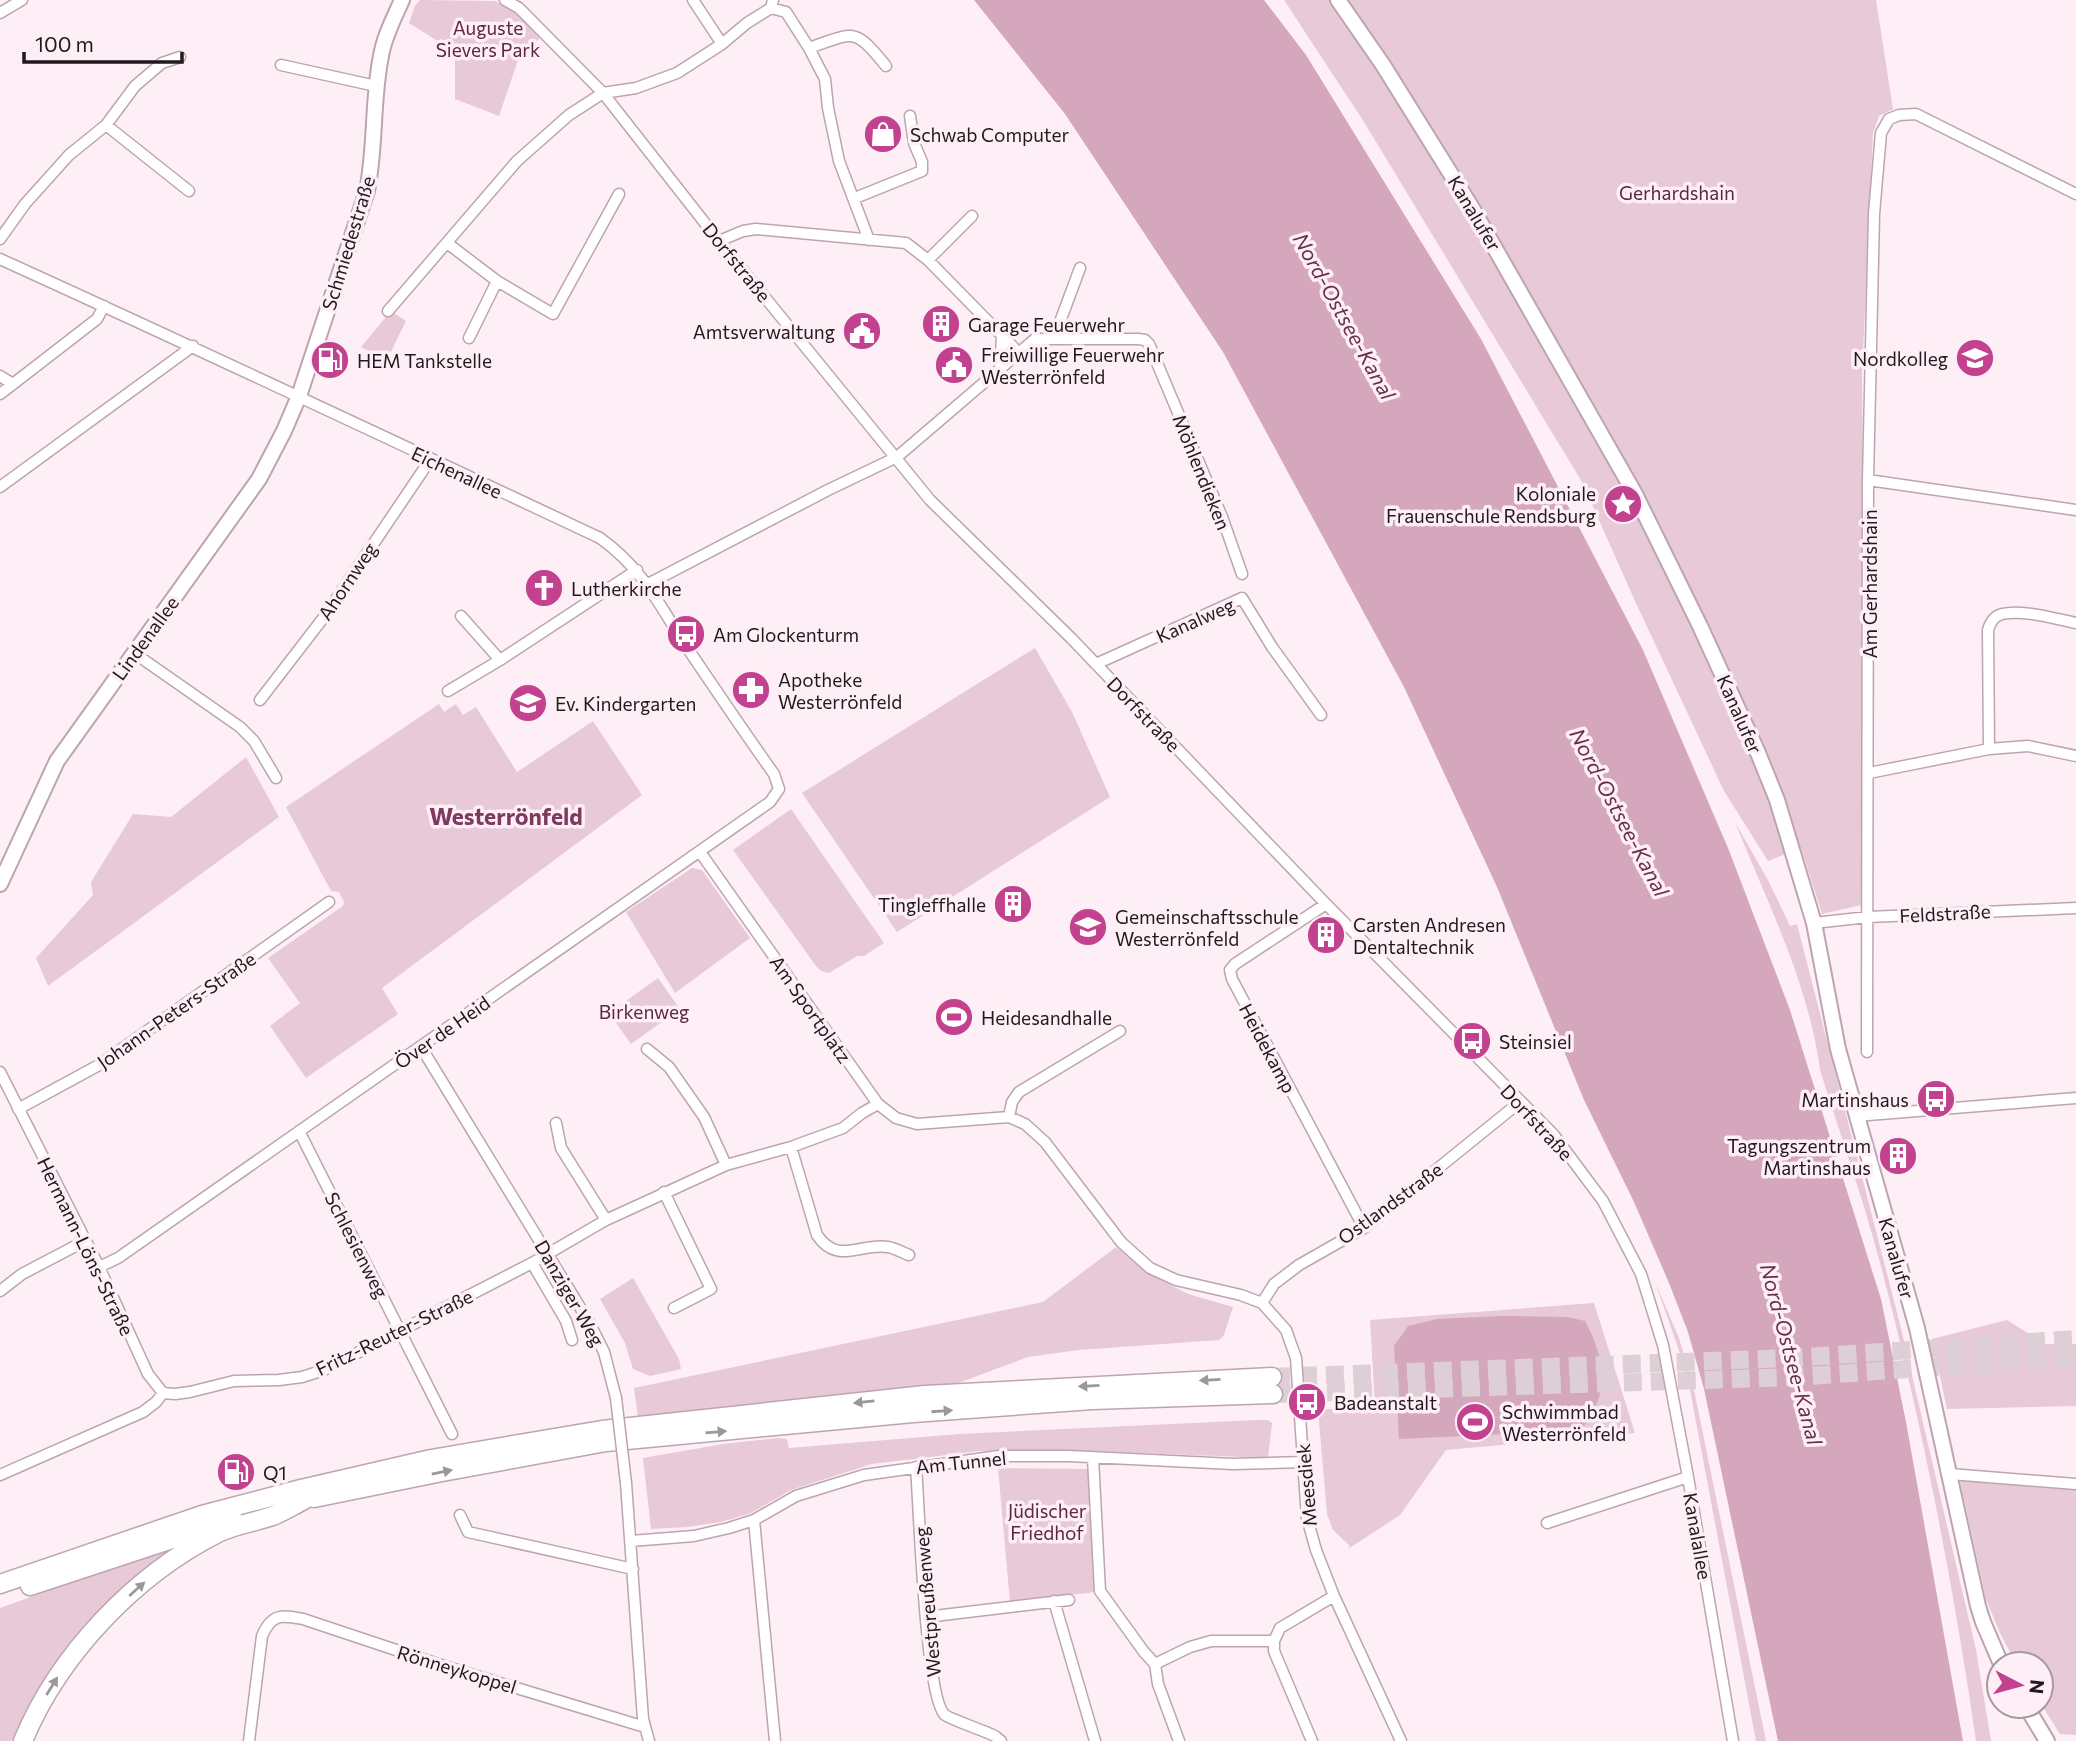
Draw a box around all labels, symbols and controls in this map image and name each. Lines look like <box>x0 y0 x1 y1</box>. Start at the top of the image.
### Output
park label: Auguste Sievers Park <box>436 16 540 61</box>
scale bar <box>24 21 182 65</box>
text: 100 m <box>35 31 94 56</box>
shop icon: Schwab Computer <box>862 113 904 155</box>
place label: Schwab Computer <box>910 123 1070 146</box>
street label: Kanalufer <box>1444 171 1507 255</box>
street label: Schmiedestraße <box>317 173 379 313</box>
park label: Gerhardshain <box>1619 181 1735 204</box>
street label: Dorfstraße <box>698 218 776 306</box>
water label: Nord-Ostsee-Kanal <box>1289 228 1402 404</box>
building icon: Garage Feuerwehr <box>920 303 962 345</box>
public building icon: Amtsverwaltung <box>841 310 883 352</box>
place label: Garage Feuerwehr <box>968 313 1125 336</box>
place label: Amtsverwaltung <box>693 320 835 343</box>
school or university icon: Nordkolleg <box>1954 337 1996 379</box>
fuel station icon: HEM Tankstelle <box>309 339 351 381</box>
place label: Freiwillige Feuerwehr Westerrönfeld <box>981 343 1165 388</box>
public building icon: Freiwillige Feuerwehr Westerrönfeld <box>933 344 975 386</box>
place label: Nordkolleg <box>1853 347 1948 370</box>
place label: HEM Tankstelle <box>357 349 492 372</box>
street label: Möhlendieken <box>1168 411 1236 533</box>
street label: Eichenallee <box>408 441 506 503</box>
place label: Koloniale Frauenschule Rendsburg <box>1386 482 1596 527</box>
place icon: Koloniale Frauenschule Rendsburg <box>1602 483 1644 525</box>
street label: Am Gerhardshain <box>1858 509 1881 659</box>
street label: Ahornweg <box>313 538 381 624</box>
church icon: Lutherkirche <box>523 567 565 609</box>
place label: Lutherkirche <box>571 577 682 600</box>
street label: Lindenallee <box>107 592 183 684</box>
street label: Kanalweg <box>1152 593 1238 647</box>
bus stop icon: Am Glockenturm <box>665 613 707 655</box>
place label: Am Glockenturm <box>713 623 859 646</box>
place label: Apotheke Westerrönfeld <box>778 668 902 713</box>
pharmacy icon: Apotheke Westerrönfeld <box>730 669 772 711</box>
street label: Kanalufer <box>1712 671 1768 757</box>
street label: Dorfstraße <box>1103 672 1185 756</box>
school or university icon: Ev. Kindergarten <box>507 682 549 724</box>
place label: Ev. Kindergarten <box>555 692 696 715</box>
water label: Nord-Ostsee-Kanal <box>1565 724 1675 901</box>
district label: Westerrönfeld <box>429 802 583 830</box>
building icon: Tingleffhalle <box>992 883 1034 925</box>
place label: Tingleffhalle <box>878 893 986 916</box>
street label: Feldstraße <box>1899 899 1991 927</box>
place label: Gemeinschaftsschule Westerrönfeld <box>1115 905 1299 950</box>
school or university icon: Gemeinschaftsschule Westerrönfeld <box>1067 906 1109 948</box>
place label: Carsten Andresen Dentaltechnik <box>1353 913 1506 958</box>
building icon: Carsten Andresen Dentaltechnik <box>1305 914 1347 956</box>
street label: Johann-Peters-Straße <box>92 947 260 1073</box>
street label: Am Sportplatz <box>766 951 856 1067</box>
street label: Över de Heid <box>390 991 494 1073</box>
sports icon: Heidesandhalle <box>933 996 975 1038</box>
street label: Heidekamp <box>1235 999 1301 1097</box>
park label: Birkenweg <box>599 1000 689 1023</box>
place label: Heidesandhalle <box>981 1006 1112 1029</box>
bus stop icon: Steinsiel <box>1451 1020 1493 1062</box>
place label: Steinsiel <box>1499 1030 1572 1053</box>
bus stop icon: Martinshaus <box>1915 1078 1957 1120</box>
street label: Dorfstraße <box>1496 1079 1578 1165</box>
place label: Martinshaus <box>1801 1088 1909 1111</box>
place label: Tagungszentrum Martinshaus <box>1727 1134 1871 1179</box>
building icon: Tagungszentrum Martinshaus <box>1877 1135 1919 1177</box>
street label: Hermann-Löns-Straße <box>33 1153 139 1339</box>
street label: Ostlandstraße <box>1333 1157 1447 1249</box>
street label: Schlesienweg <box>320 1188 394 1302</box>
street label: Kanalufer <box>1874 1215 1920 1302</box>
street label: Danziger Weg <box>530 1236 610 1350</box>
water label: Nord-Ostsee-Kanal <box>1756 1261 1828 1448</box>
street label: Fritz-Reuter-Straße <box>312 1284 476 1380</box>
one-way arrow <box>1199 1375 1221 1386</box>
one-way arrow <box>1078 1381 1100 1392</box>
bus stop icon: Badeanstalt <box>1286 1381 1328 1423</box>
place label: Badeanstalt <box>1334 1391 1437 1414</box>
one-way arrow <box>852 1397 874 1408</box>
place label: Schwimmbad Westerrönfeld <box>1502 1400 1626 1445</box>
sports icon: Schwimmbad Westerrönfeld <box>1454 1401 1496 1443</box>
one-way arrow <box>932 1405 954 1416</box>
one-way arrow <box>705 1426 727 1437</box>
street label: Meesdiek <box>1291 1443 1321 1527</box>
street label: Am Tunnel <box>914 1446 1008 1478</box>
fuel station icon: Q1 <box>215 1451 257 1493</box>
place label: Q1 <box>263 1461 287 1484</box>
one-way arrow <box>431 1466 453 1477</box>
street label: Kanalallee <box>1679 1491 1717 1581</box>
park label: Jüdischer Friedhof <box>1008 1499 1087 1544</box>
street label: Westpreußenweg <box>909 1526 945 1678</box>
one-way arrow <box>128 1581 146 1597</box>
street label: Rönneykoppel <box>395 1640 519 1698</box>
north arrow <box>1985 1650 2055 1720</box>
one-way arrow <box>45 1677 58 1696</box>
text: N <box>2025 1679 2050 1695</box>

